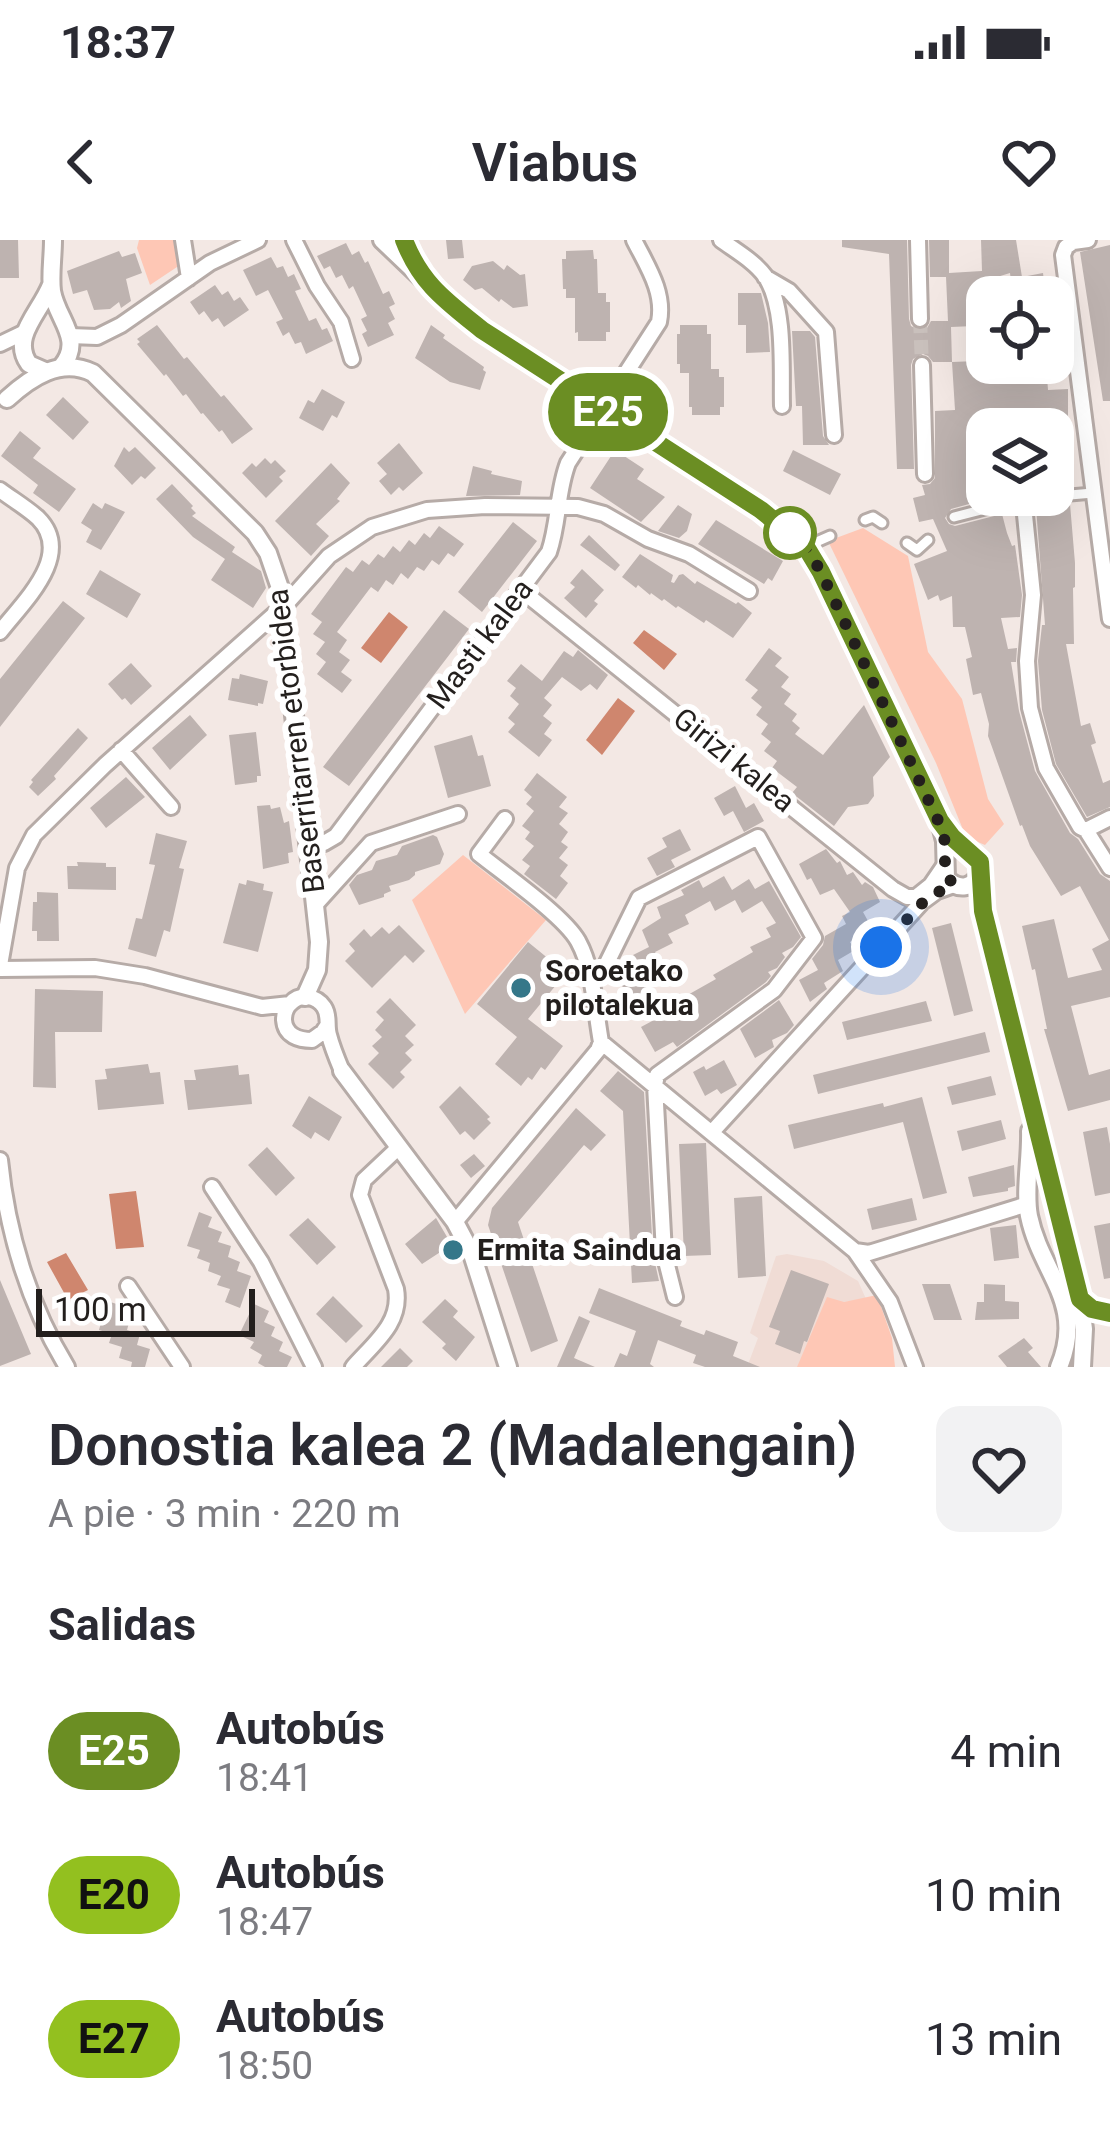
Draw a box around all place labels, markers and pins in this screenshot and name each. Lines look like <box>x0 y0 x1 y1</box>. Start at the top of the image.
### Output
unlabelled marker <box>765 508 815 558</box>
place label: Soroetako pilotalekua <box>545 953 694 1022</box>
marker: Soroetako pilotalekua <box>508 975 534 1001</box>
place label: Ermita Saindua <box>477 1232 681 1267</box>
marker: Ermita Saindua <box>440 1237 466 1263</box>

